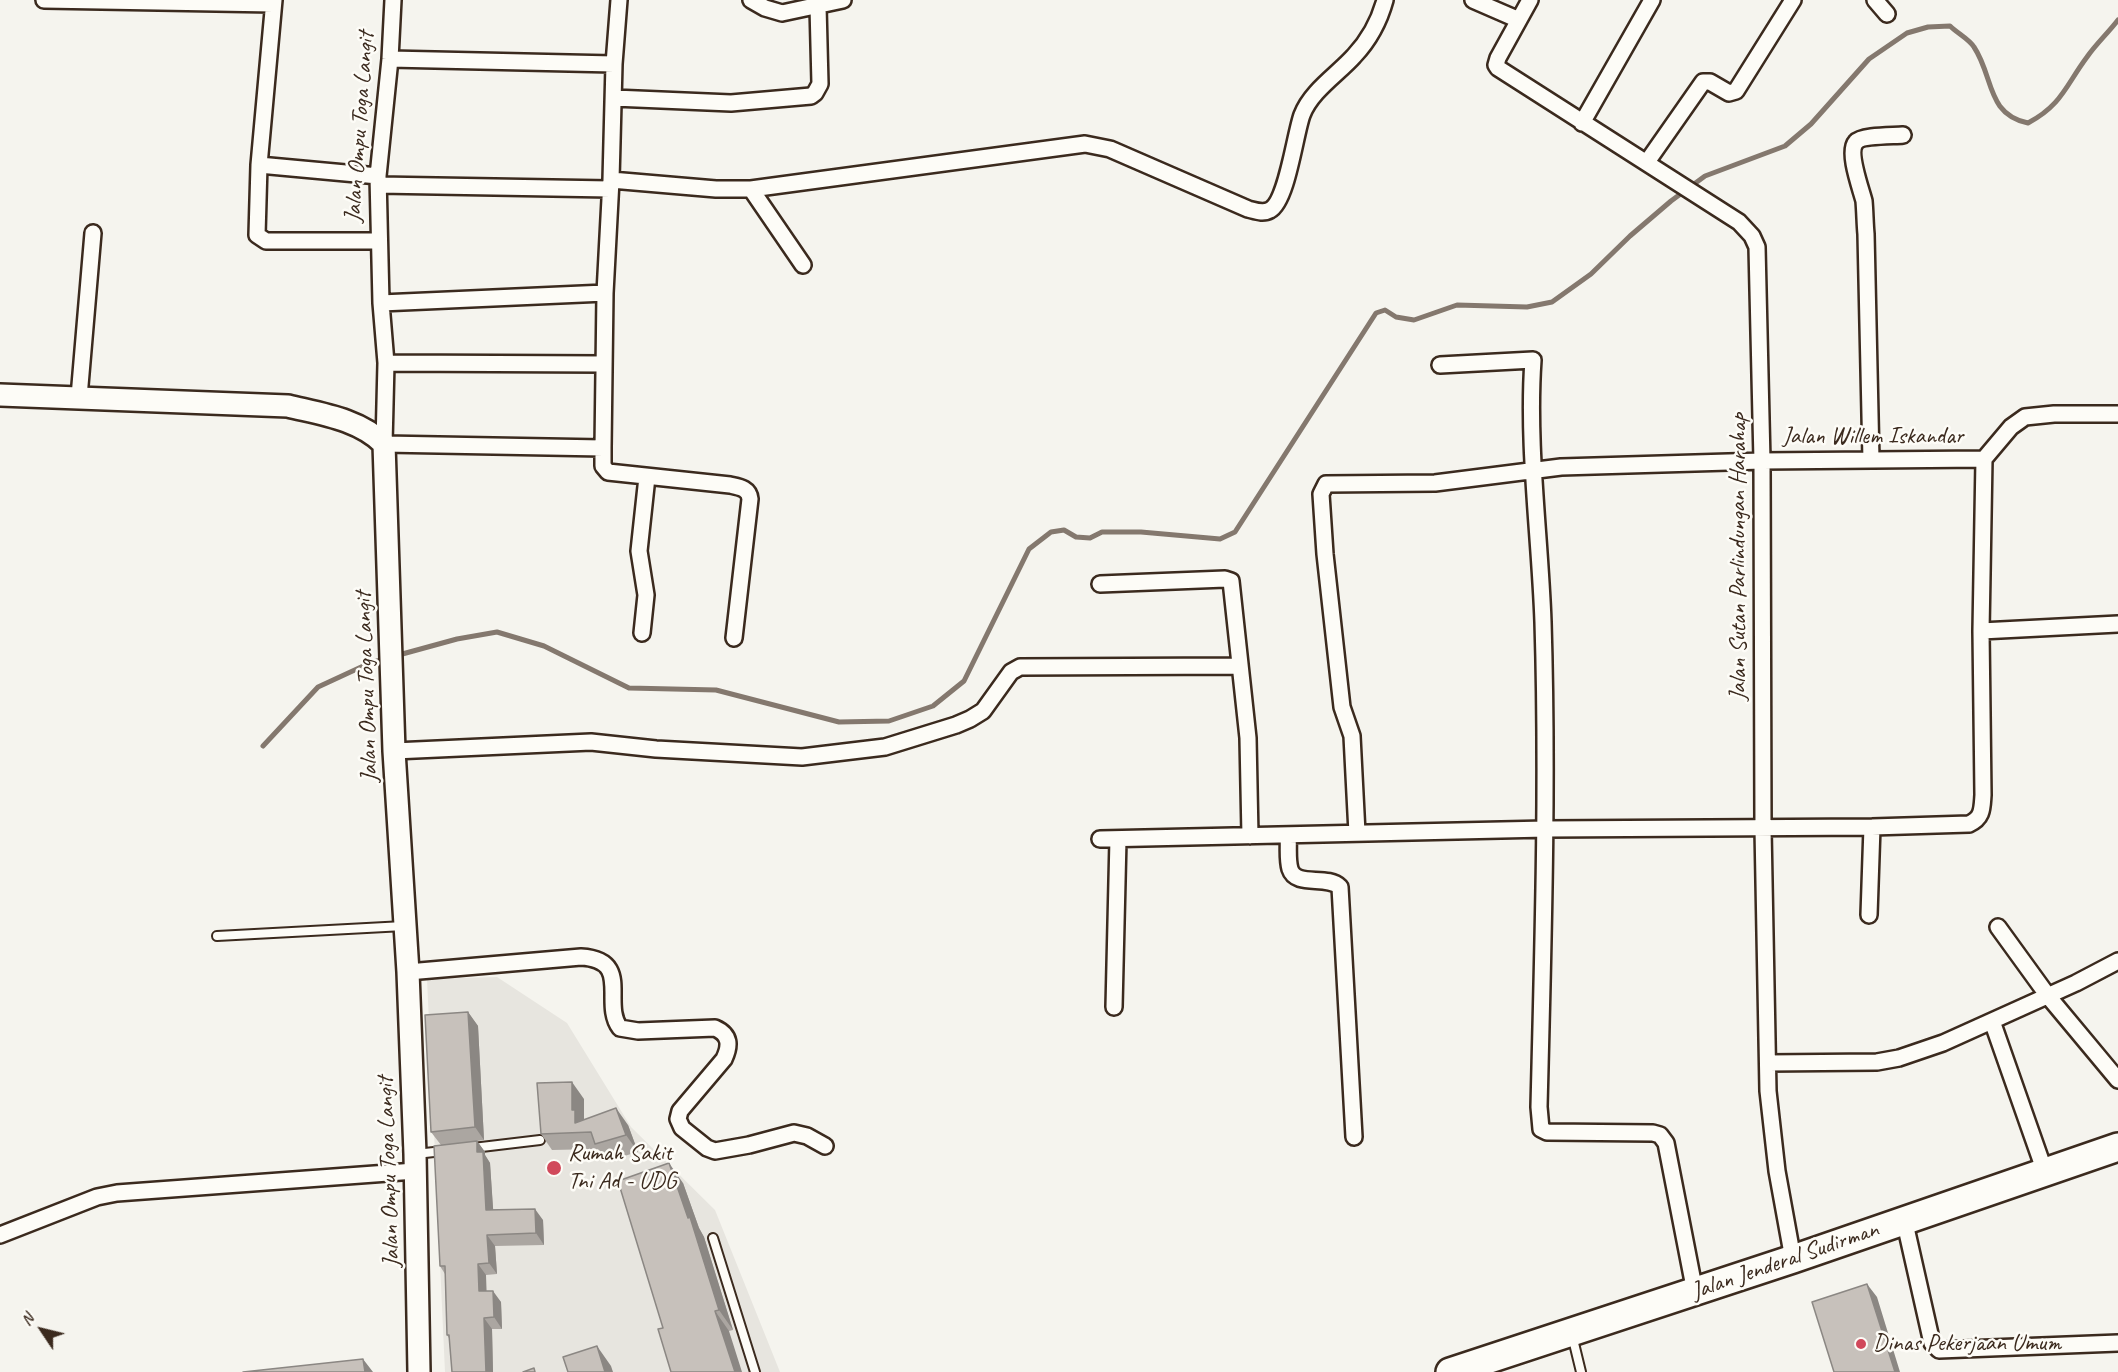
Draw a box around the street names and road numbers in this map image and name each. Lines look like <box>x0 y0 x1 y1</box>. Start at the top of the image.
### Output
street label: Jalan Ompu Toga Langit <box>339 31 381 223</box>
street label: Jalan Sutan Parlindungan Harahap <box>1725 413 1753 701</box>
street label: Jalan Willem Iskandar <box>1783 423 1963 451</box>
street label: Jalan Ompu Toga Langit <box>349 591 385 783</box>
street label: Jalan Ompu Toga Langit <box>371 1076 407 1268</box>
street label: Jalan Jenderal Sudirman <box>1688 1216 1882 1306</box>

